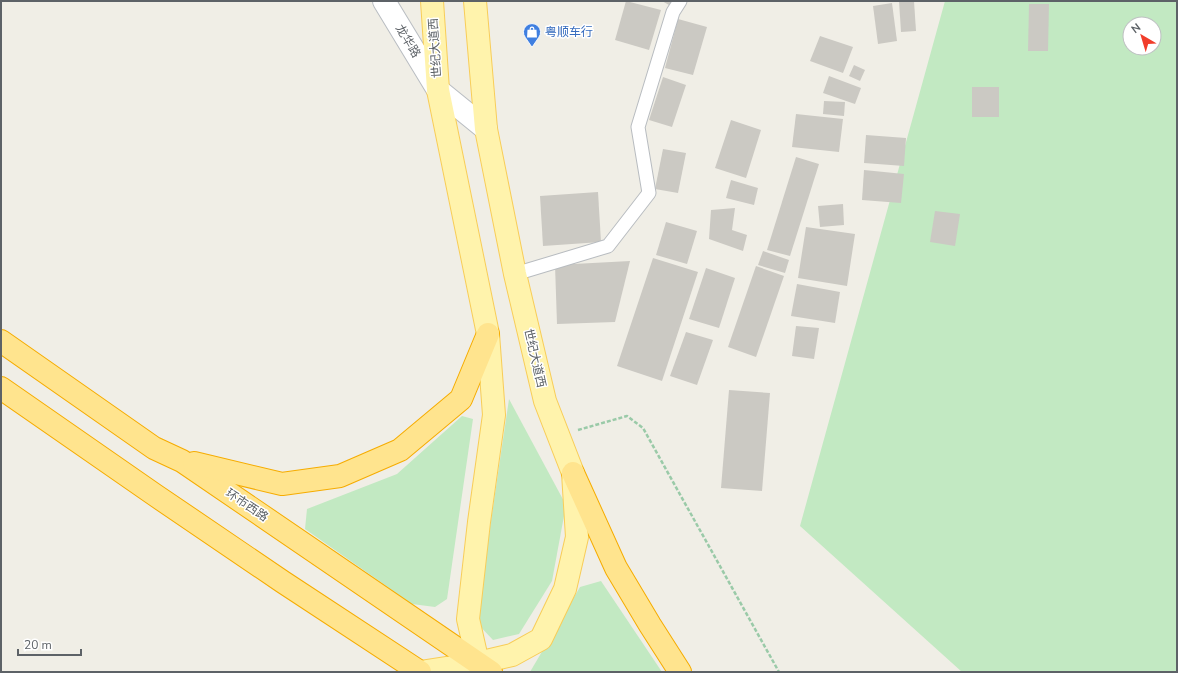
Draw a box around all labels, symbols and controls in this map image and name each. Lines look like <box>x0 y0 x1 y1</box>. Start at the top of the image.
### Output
north arrow <box>1122 16 1162 56</box>
street label: 世纪大道西 <box>425 18 445 78</box>
text: N <box>1128 20 1144 37</box>
street label: 龙华路 <box>392 21 424 61</box>
shop icon: 粤顺车行 <box>522 22 542 47</box>
place label: 粤顺车行 <box>545 24 593 40</box>
street label: 世纪大道西 <box>520 327 550 389</box>
street label: 环市西路 <box>223 485 271 525</box>
scale bar <box>18 631 81 657</box>
text: 20 m <box>24 637 52 653</box>

